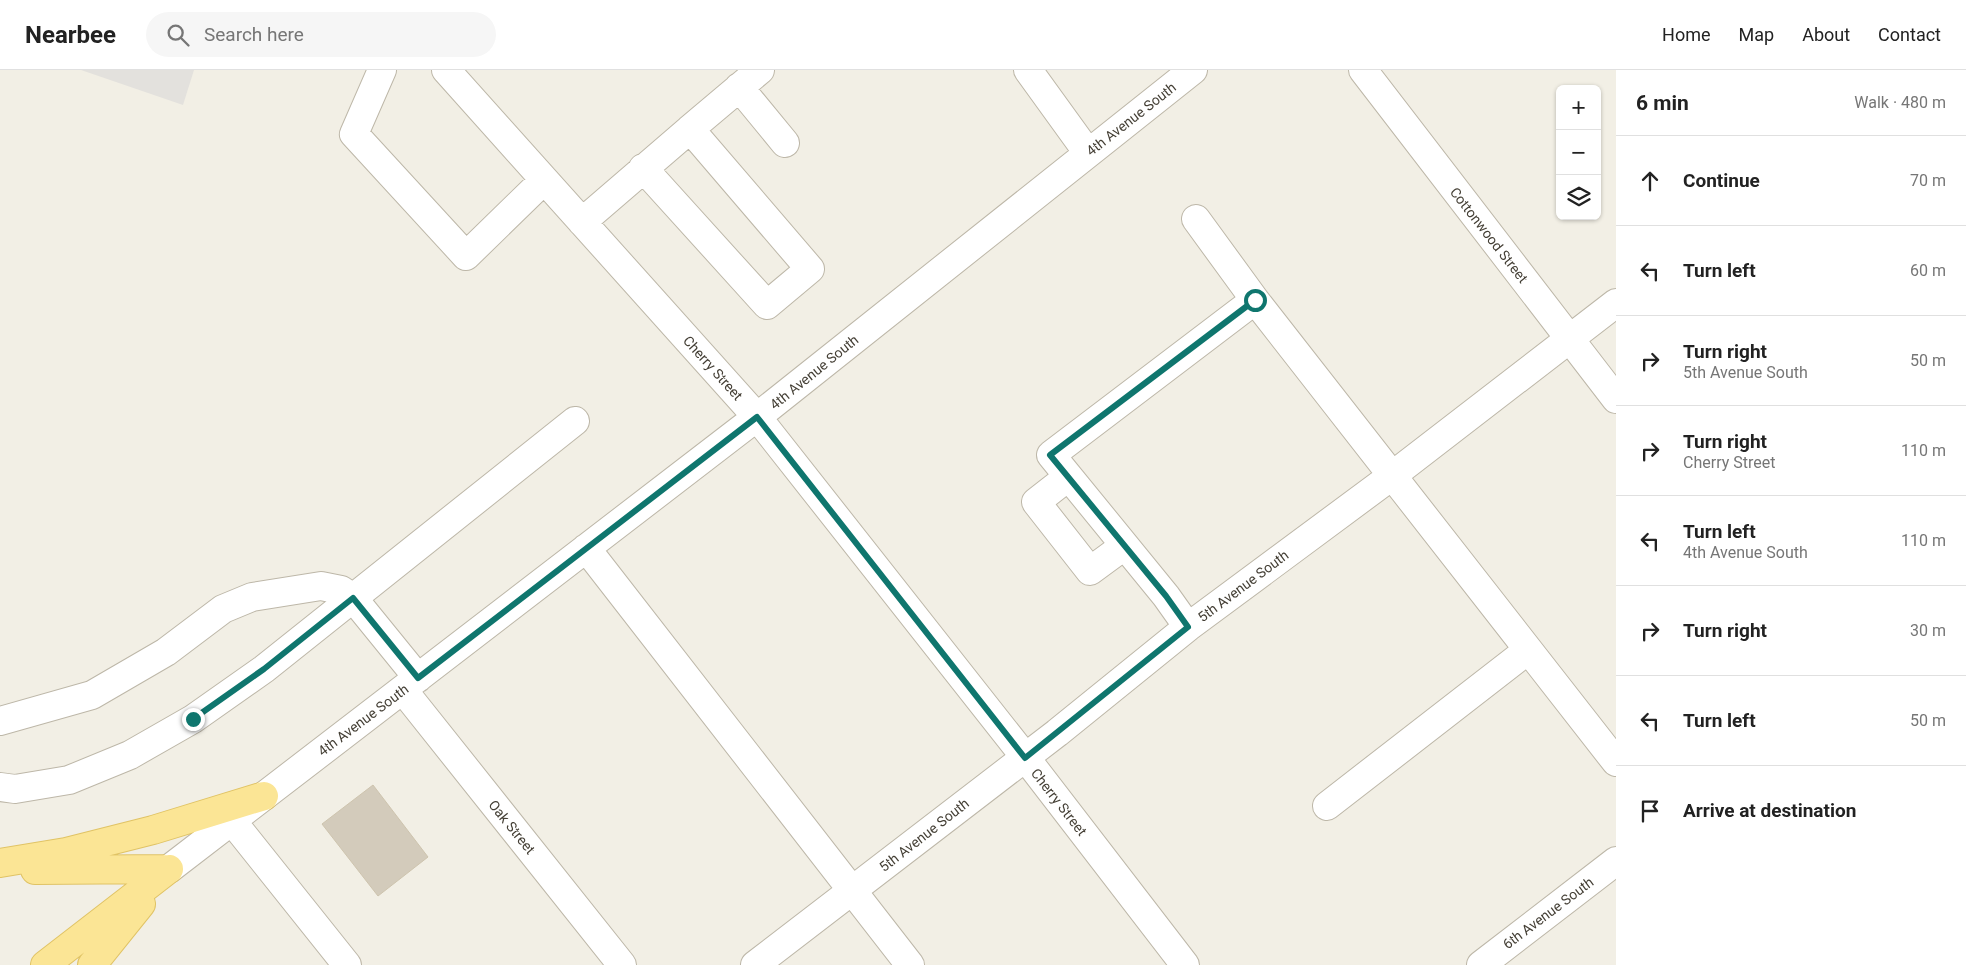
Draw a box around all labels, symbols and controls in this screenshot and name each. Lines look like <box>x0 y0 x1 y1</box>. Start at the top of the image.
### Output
search box <box>146 12 496 57</box>
text: Nearbee <box>25 21 116 49</box>
icon: search <box>164 21 192 49</box>
text: Search here <box>204 23 304 46</box>
text: Home <box>1662 24 1711 45</box>
text: Map <box>1739 24 1774 45</box>
text: About <box>1802 24 1850 45</box>
text: Contact <box>1878 24 1941 45</box>
street label: 4th Avenue South <box>1083 79 1179 159</box>
map controls <box>1556 85 1601 220</box>
button: + <box>1556 85 1601 130</box>
text: 6 min <box>1636 91 1689 115</box>
text: Walk · 480 m <box>1854 93 1946 112</box>
button: − <box>1556 130 1601 175</box>
icon: ahead <box>1636 167 1664 195</box>
text: Continue <box>1683 169 1760 192</box>
text: 70 m <box>1910 171 1946 190</box>
button: layers <box>1556 175 1601 220</box>
street label: Cottonwood Street <box>1447 184 1531 286</box>
icon: left <box>1636 257 1664 285</box>
text: Turn left <box>1683 259 1756 282</box>
text: 60 m <box>1910 261 1946 280</box>
route start <box>1244 289 1267 312</box>
street label: 4th Avenue South <box>767 331 861 413</box>
street label: Cherry Street <box>680 333 746 404</box>
text: Turn right <box>1683 340 1767 363</box>
icon: right <box>1636 347 1664 375</box>
text: 50 m <box>1910 351 1946 370</box>
text: 5th Avenue South <box>1683 363 1808 382</box>
text: Turn right <box>1683 430 1767 453</box>
icon: right <box>1636 437 1664 465</box>
text: 110 m <box>1901 441 1946 460</box>
text: Cherry Street <box>1683 453 1775 472</box>
text: Turn left <box>1683 520 1756 543</box>
icon: left <box>1636 527 1664 555</box>
text: 110 m <box>1901 531 1946 550</box>
text: 4th Avenue South <box>1683 543 1808 562</box>
street label: 5th Avenue South <box>1195 547 1291 625</box>
icon: right <box>1636 617 1664 645</box>
text: Turn right <box>1683 619 1767 642</box>
text: 30 m <box>1910 621 1946 640</box>
street label: 4th Avenue South <box>315 681 411 759</box>
icon: left <box>1636 707 1664 735</box>
route end <box>182 708 205 731</box>
text: Turn left <box>1683 709 1756 732</box>
text: 50 m <box>1910 711 1946 730</box>
street label: Cherry Street <box>1028 765 1090 839</box>
street label: 5th Avenue South <box>876 795 972 875</box>
street label: Oak Street <box>485 797 539 858</box>
icon: arrive <box>1636 797 1664 825</box>
text: Arrive at destination <box>1683 799 1856 822</box>
street label: 6th Avenue South <box>1500 874 1596 952</box>

